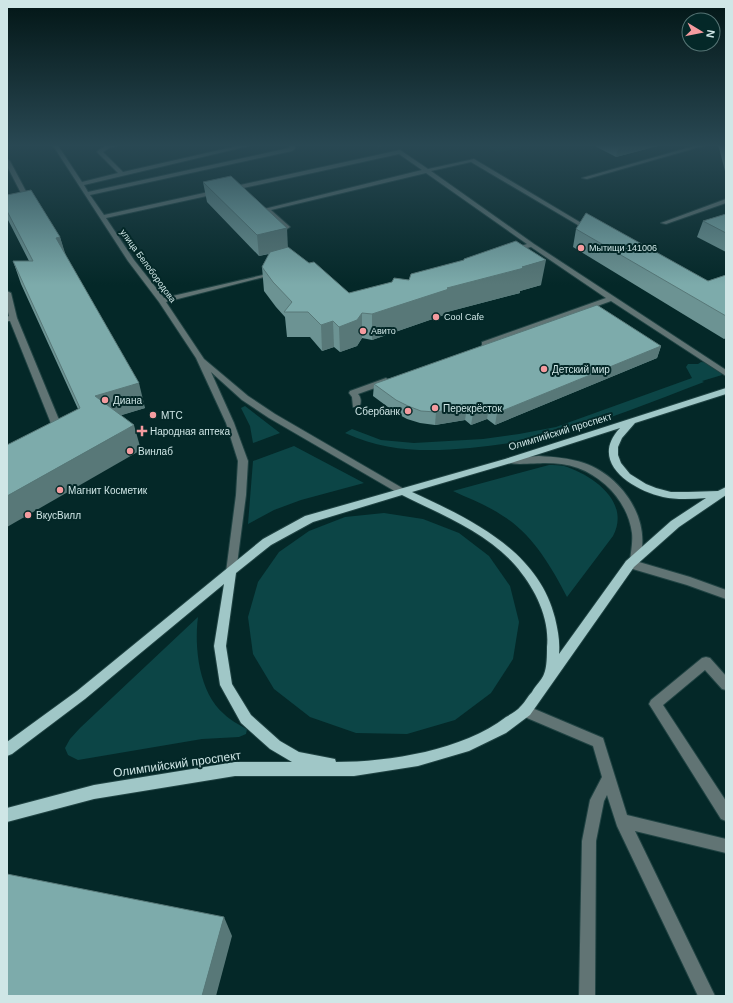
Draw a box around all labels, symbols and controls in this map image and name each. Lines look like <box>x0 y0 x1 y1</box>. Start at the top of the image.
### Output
north arrow <box>681 12 721 52</box>
text: N <box>704 29 717 39</box>
street label: улица Белобородова <box>118 227 178 305</box>
marker: Мытищи 141006 <box>576 243 586 253</box>
place label: Мытищи 141006 <box>589 243 657 253</box>
marker: Cool Cafe <box>431 312 441 322</box>
place label: Cool Cafe <box>444 312 484 322</box>
marker: Авито <box>358 326 368 336</box>
place label: Авито <box>371 326 396 336</box>
marker: Детский мир <box>539 364 549 374</box>
place label: Детский мир <box>552 364 610 375</box>
marker: Диана <box>100 395 110 405</box>
place label: Диана <box>113 395 142 406</box>
marker: Перекрёсток <box>430 403 440 413</box>
place label: Перекрёсток <box>443 403 502 414</box>
place label: Сбербанк <box>355 406 401 417</box>
marker: Сбербанк <box>403 406 413 416</box>
marker: МТС <box>148 410 158 420</box>
place label: МТС <box>161 410 183 421</box>
street label: Олимпийский проспект <box>507 410 614 452</box>
marker: Народная аптека <box>137 426 147 436</box>
place label: Народная аптека <box>150 426 230 437</box>
marker: Винлаб <box>125 446 135 456</box>
place label: Винлаб <box>138 446 173 457</box>
marker: Магнит Косметик <box>55 485 65 495</box>
place label: Магнит Косметик <box>68 485 148 496</box>
marker: ВкусВилл <box>23 510 33 520</box>
place label: ВкусВилл <box>36 510 81 521</box>
street label: Олимпийский проспект <box>112 748 242 780</box>

